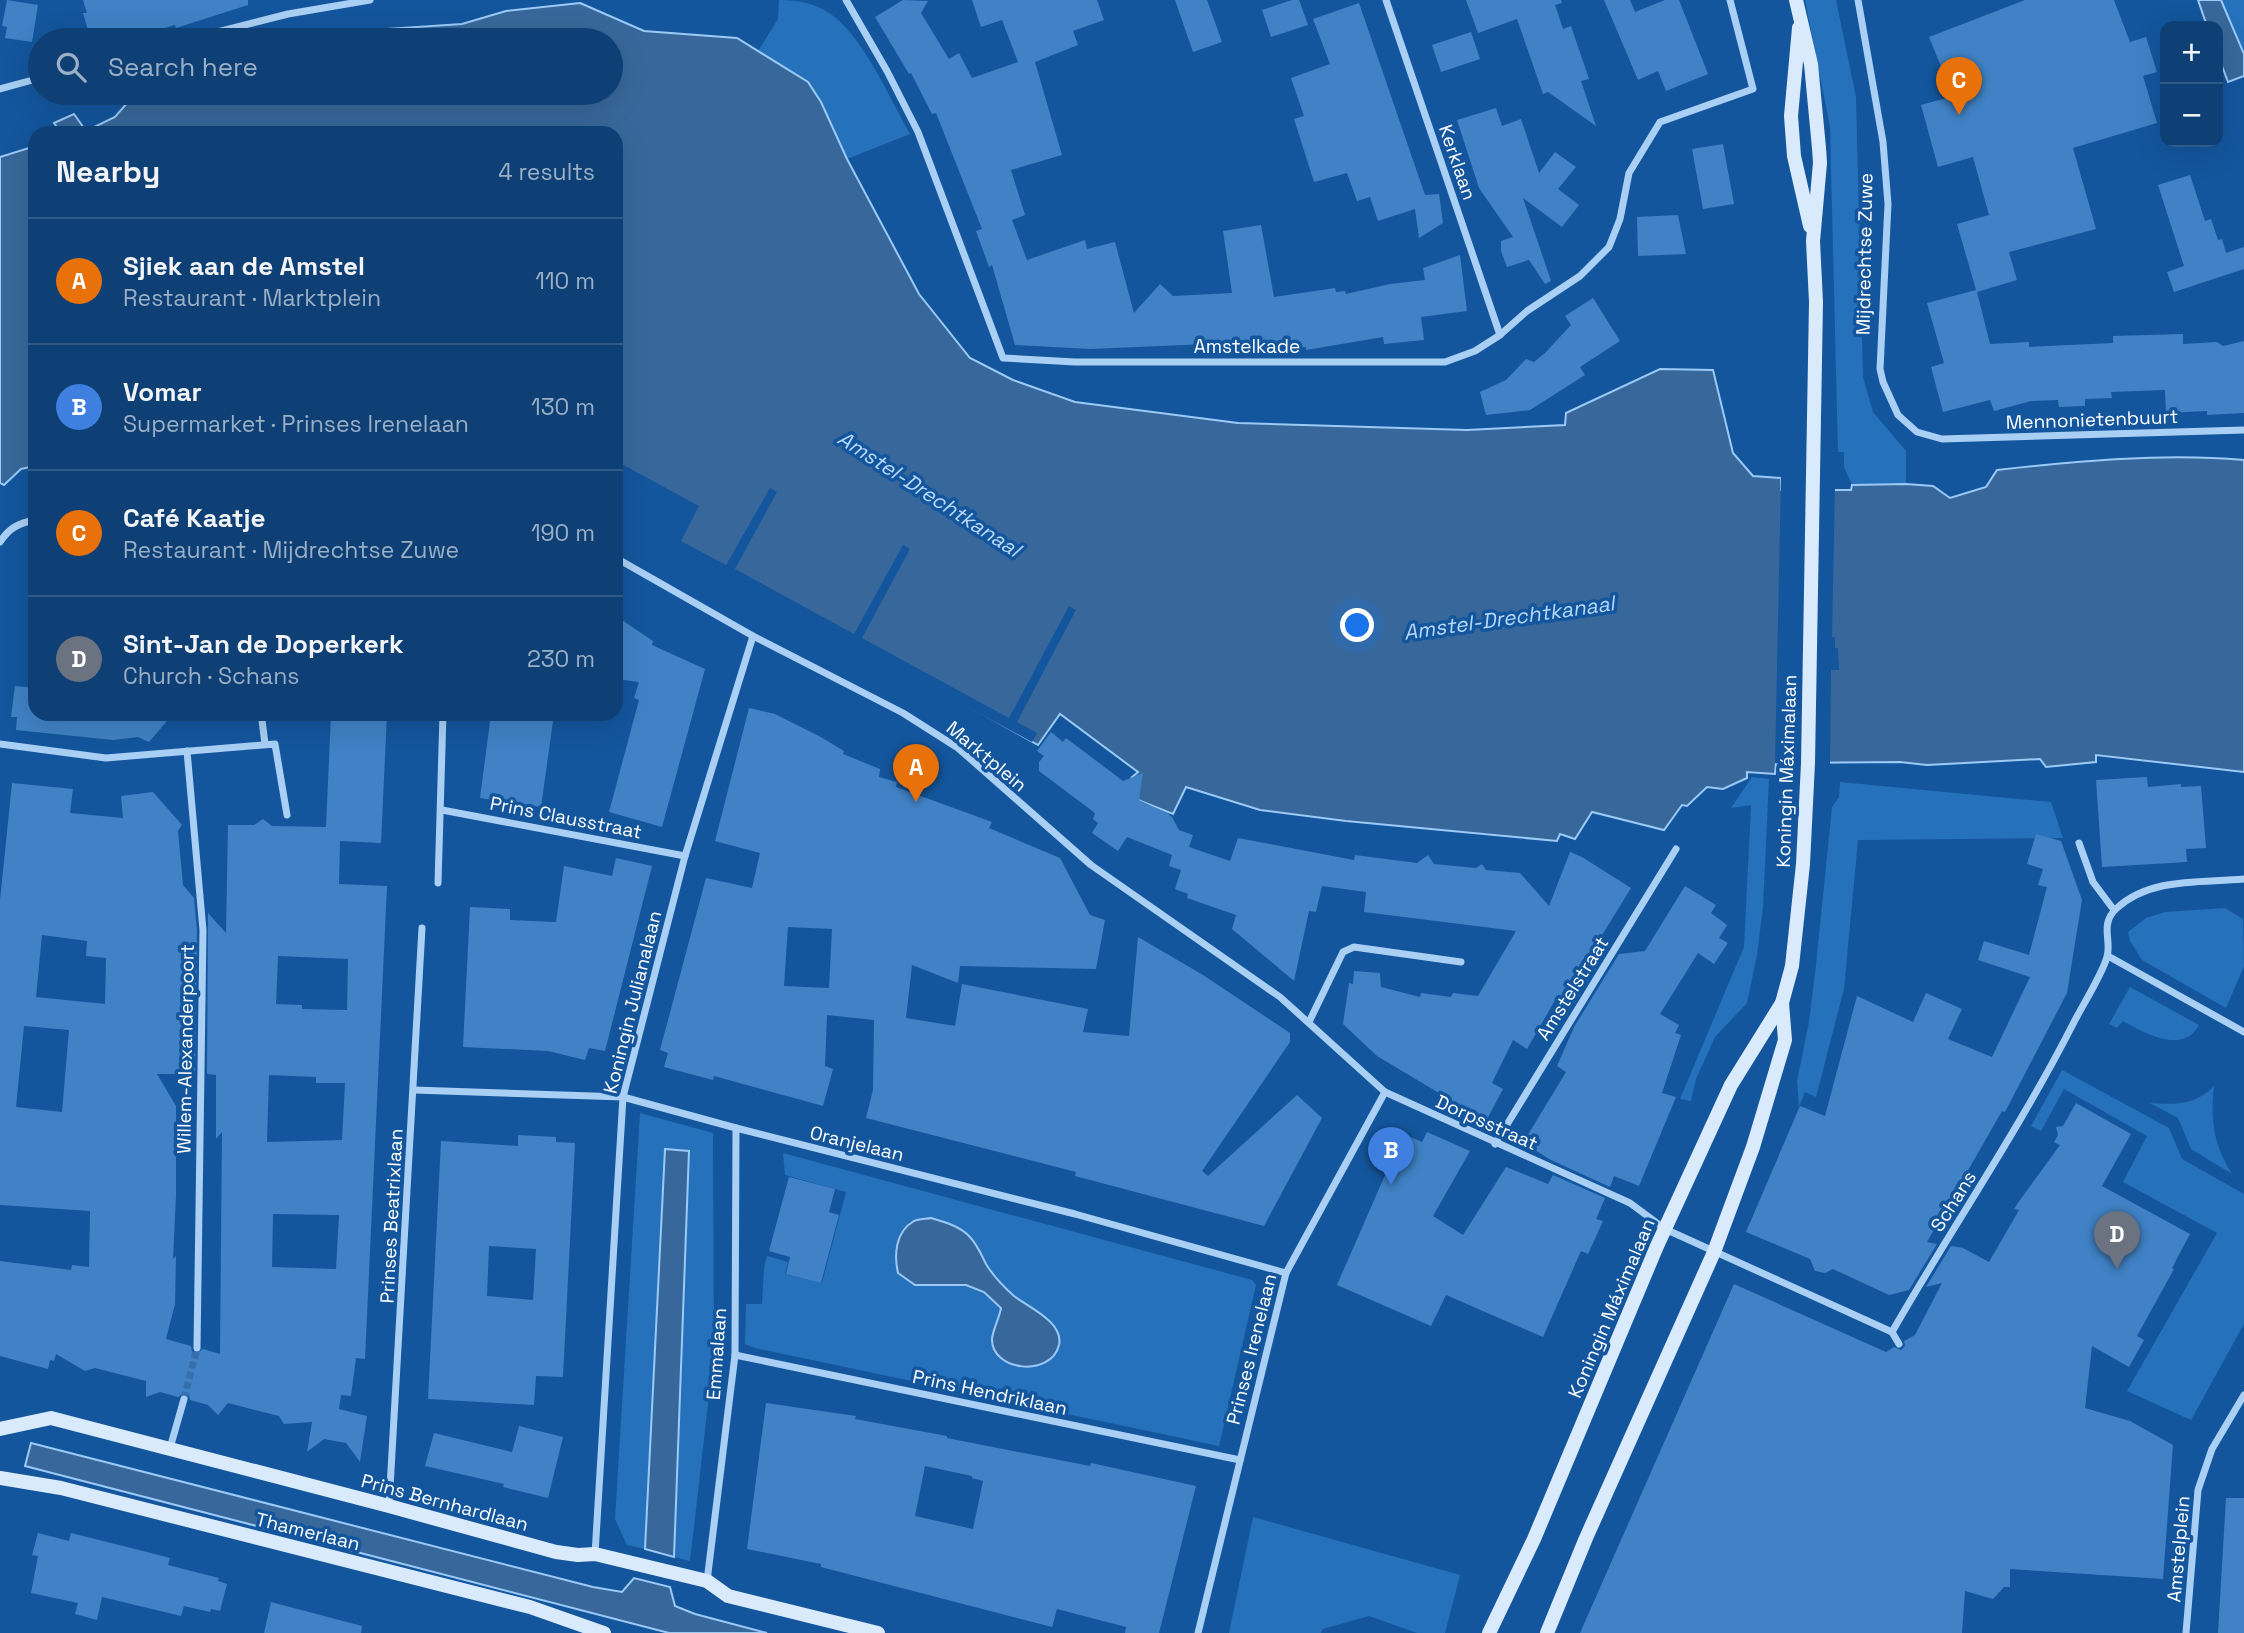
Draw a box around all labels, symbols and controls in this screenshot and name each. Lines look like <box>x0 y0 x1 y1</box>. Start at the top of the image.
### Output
map controls <box>2160 21 2223 147</box>
button: + <box>2160 21 2223 84</box>
search box <box>28 28 623 105</box>
icon: search <box>52 48 90 86</box>
text: Search here <box>108 50 258 84</box>
pin: C <box>1936 57 1982 115</box>
button: − <box>2160 84 2223 147</box>
street label: Kerklaan <box>1433 121 1482 203</box>
text: Nearby <box>56 152 160 191</box>
text: 4 results <box>498 157 595 187</box>
street label: Mijdrechtse Zuwe <box>1851 173 1878 335</box>
text: Sjiek aan de Amstel <box>123 249 365 283</box>
text: A <box>72 266 86 296</box>
text: 110 m <box>535 266 595 296</box>
text: Restaurant · Marktplein <box>123 283 381 313</box>
street label: Amstelkade <box>1194 334 1300 359</box>
text: Vomar <box>123 375 202 409</box>
text: B <box>71 392 87 422</box>
text: 130 m <box>531 392 595 422</box>
street label: Mennonietenbuurt <box>2005 404 2179 435</box>
text: Supermarket · Prinses Irenelaan <box>123 409 469 439</box>
water label: Amstel-Drechtkanaal <box>833 424 1028 564</box>
text: Café Kaatje <box>123 501 266 535</box>
text: C <box>72 518 86 548</box>
text: 190 m <box>531 518 595 548</box>
text: Restaurant · Mijdrechtse Zuwe <box>123 535 459 565</box>
water label: Amstel-Drechtkanaal <box>1402 589 1619 646</box>
your location <box>1340 608 1374 642</box>
text: Sint-Jan de Doperkerk <box>123 627 404 661</box>
text: D <box>71 644 87 674</box>
text: 230 m <box>527 644 595 674</box>
text: Church · Schans <box>123 661 299 691</box>
street label: Koningin Máximalaan <box>1771 674 1802 868</box>
street label: Marktplein <box>941 715 1032 797</box>
pin: A <box>893 744 939 802</box>
street label: Prins Clausstraat <box>488 790 644 844</box>
street label: Koningin Julianalaan <box>598 908 667 1096</box>
street label: Amstelstraat <box>1531 932 1614 1045</box>
street label: Willem-Alexanderpoort <box>171 944 200 1154</box>
street label: Dorpsstraat <box>1432 1089 1542 1156</box>
street label: Oranjelaan <box>807 1120 907 1167</box>
pin: B <box>1368 1127 1414 1185</box>
street label: Prinses Beatrixlaan <box>374 1128 409 1304</box>
street label: Schans <box>1925 1166 1982 1236</box>
pin: D <box>2094 1211 2140 1269</box>
street label: Koningin Máximalaan <box>1562 1214 1661 1402</box>
street label: Prinses Irenelaan <box>1221 1271 1282 1427</box>
street label: Emmalaan <box>701 1307 732 1401</box>
street label: Prins Hendriklaan <box>910 1364 1070 1421</box>
street label: Prins Bernhardlaan <box>358 1468 531 1537</box>
street label: Amstelplein <box>2161 1495 2196 1603</box>
street label: Thamerlaan <box>253 1506 363 1557</box>

